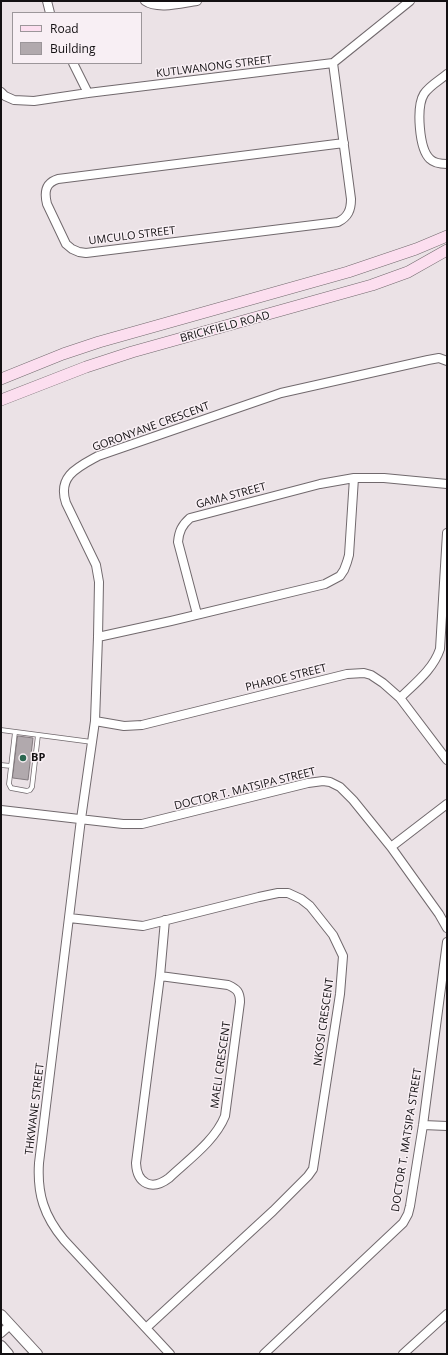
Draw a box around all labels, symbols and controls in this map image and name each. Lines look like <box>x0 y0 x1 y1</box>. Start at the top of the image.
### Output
legend <box>12 12 142 64</box>
text: Road <box>50 20 79 37</box>
text: Building <box>50 40 95 57</box>
street label: KUTLWANONG STREET <box>155 53 273 81</box>
street label: UMCULO STREET <box>88 224 176 248</box>
street label: BRICKFIELD ROAD <box>179 309 271 345</box>
street label: GORONYANE CRESCENT <box>91 400 211 454</box>
street label: GAMA STREET <box>195 480 267 512</box>
street label: PHAROE STREET <box>244 662 328 694</box>
place label: BP <box>31 751 45 765</box>
marker: BP <box>18 753 28 763</box>
street label: DOCTOR T. MATSIPA STREET <box>173 765 317 813</box>
street label: NKOSI CRESCENT <box>311 977 337 1067</box>
street label: MAELI CRESCENT <box>208 1021 234 1109</box>
street label: THKWANE STREET <box>23 1062 47 1156</box>
street label: DOCTOR T. MATSIPA STREET <box>389 1067 425 1213</box>

